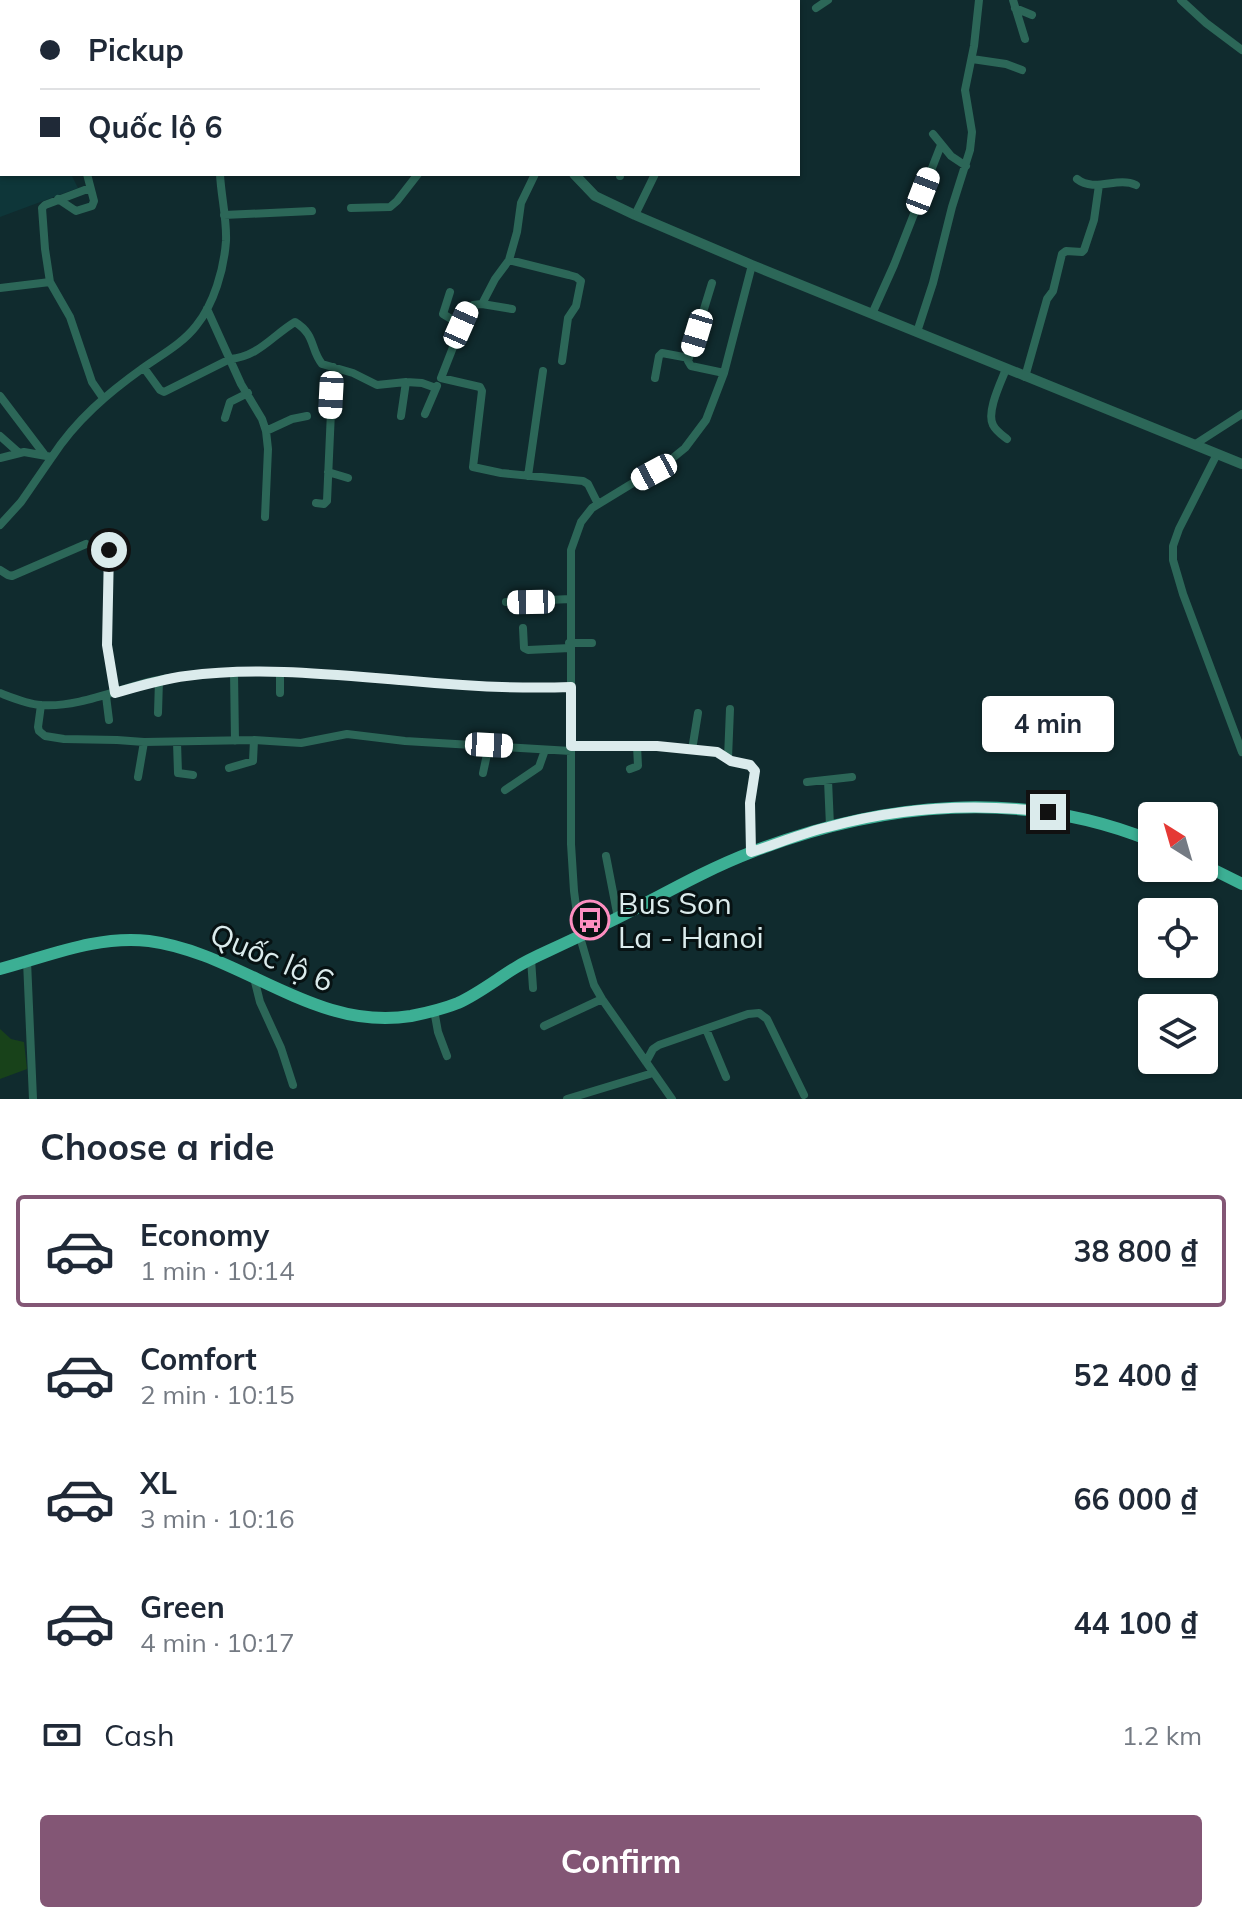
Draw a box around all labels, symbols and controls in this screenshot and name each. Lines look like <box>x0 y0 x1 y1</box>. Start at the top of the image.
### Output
text: Pickup <box>88 31 184 69</box>
text: Quốc lộ 6 <box>88 108 222 146</box>
car <box>903 164 943 218</box>
car <box>440 298 482 352</box>
car <box>679 307 715 359</box>
car <box>318 370 344 420</box>
car <box>627 450 681 494</box>
route start <box>91 532 127 568</box>
car <box>507 590 555 614</box>
callout: 4 min <box>982 696 1114 752</box>
text: 4 min <box>1014 707 1082 740</box>
car <box>464 732 514 758</box>
route end <box>1030 794 1066 830</box>
north arrow <box>1138 802 1218 882</box>
map controls <box>1138 802 1218 1074</box>
place label: Bus Son La - Hanoi <box>618 884 764 956</box>
button: locate <box>1138 898 1218 978</box>
bus stop icon: Bus Son La - Hanoi <box>569 899 611 941</box>
street label: Quốc lộ 6 <box>205 914 339 1000</box>
button: layers <box>1138 994 1218 1074</box>
text: Choose a ride <box>40 1124 274 1169</box>
icon: car <box>44 1215 116 1287</box>
text: Economy <box>140 1216 269 1254</box>
text: 38 800 ₫ <box>1074 1232 1198 1270</box>
text: 1 min · 10:14 <box>140 1254 295 1287</box>
icon: car <box>44 1339 116 1411</box>
text: Comfort <box>140 1340 257 1378</box>
text: 52 400 ₫ <box>1074 1356 1198 1394</box>
text: 2 min · 10:15 <box>140 1378 295 1411</box>
icon: car <box>44 1463 116 1535</box>
text: XL <box>140 1464 177 1502</box>
text: 66 000 ₫ <box>1074 1480 1198 1518</box>
text: 3 min · 10:16 <box>140 1502 295 1535</box>
icon: car <box>44 1587 116 1659</box>
text: Green <box>140 1588 225 1626</box>
text: 44 100 ₫ <box>1074 1604 1198 1642</box>
text: 4 min · 10:17 <box>140 1626 295 1659</box>
icon: cash <box>40 1713 84 1757</box>
text: Cash <box>104 1716 175 1754</box>
text: 1.2 km <box>1122 1719 1202 1752</box>
button: Confirm <box>40 1815 1202 1907</box>

